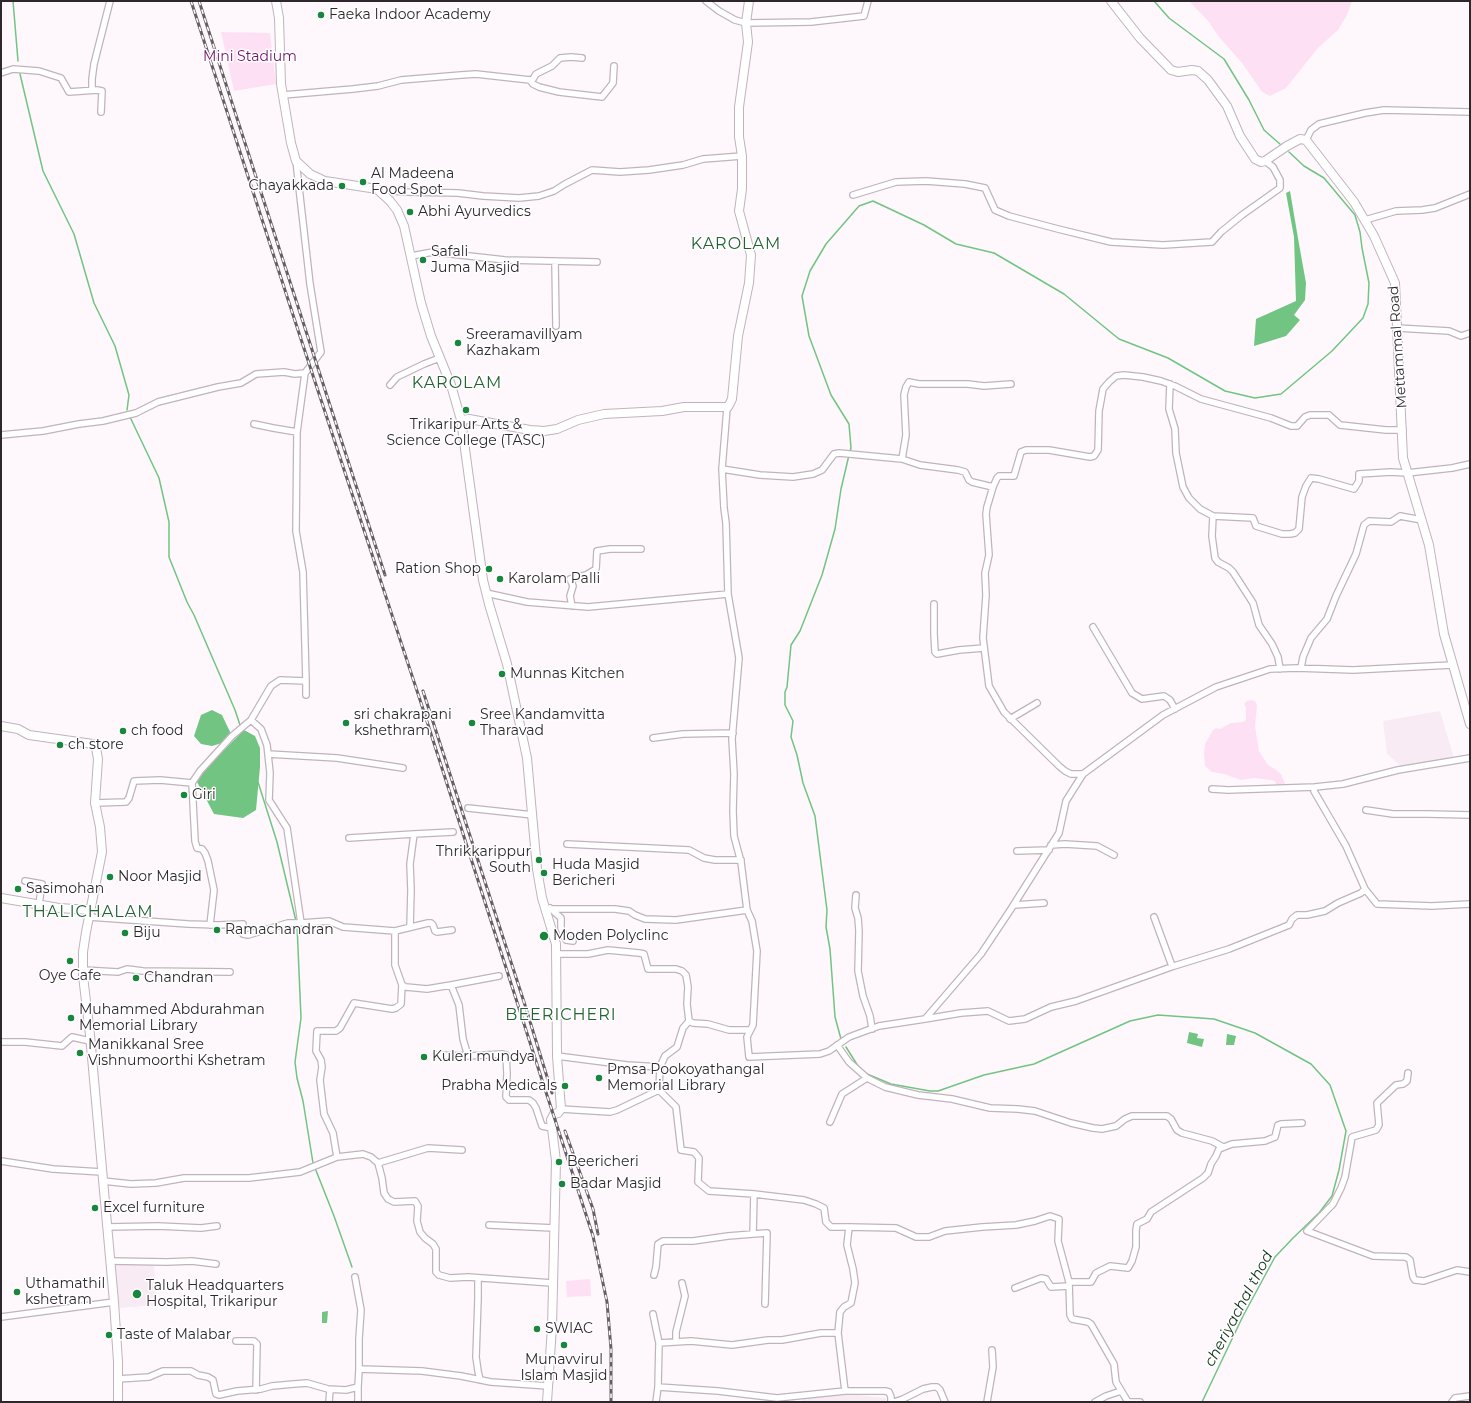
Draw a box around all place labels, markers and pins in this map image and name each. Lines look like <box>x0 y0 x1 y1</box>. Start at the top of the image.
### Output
place label: Faeka Indoor Academy <box>329 7 491 23</box>
marker: Faeka Indoor Academy <box>316 10 326 20</box>
place label: Al Madeena Food Spot <box>371 166 454 198</box>
marker: Al Madeena Food Spot <box>358 177 368 187</box>
place label: Chayakkada <box>248 178 334 194</box>
marker: Chayakkada <box>337 181 347 191</box>
place label: Abhi Ayurvedics <box>418 204 531 220</box>
marker: Abhi Ayurvedics <box>405 207 415 217</box>
place label: Safali Juma Masjid <box>431 244 520 276</box>
marker: Safali Juma Masjid <box>418 255 428 265</box>
place label: Sreeramavillyam Kazhakam <box>466 327 582 360</box>
marker: Sreeramavillyam Kazhakam <box>453 338 463 348</box>
marker: Trikaripur Arts & Science College (TASC) <box>461 405 471 415</box>
place label: Trikaripur Arts & Science College (TASC) <box>386 417 546 450</box>
place label: Ration Shop <box>395 561 481 577</box>
marker: Ration Shop <box>484 564 494 574</box>
place label: Karolam Palli <box>508 571 600 587</box>
marker: Karolam Palli <box>495 574 505 584</box>
place label: Munnas Kitchen <box>510 666 625 682</box>
marker: Munnas Kitchen <box>497 669 507 679</box>
place label: sri chakrapani kshethram <box>354 707 452 740</box>
place label: Sree Kandamvitta Tharavad <box>480 707 605 740</box>
marker: sri chakrapani kshethram <box>341 718 351 728</box>
marker: Sree Kandamvitta Tharavad <box>467 718 477 728</box>
place label: ch food <box>131 723 184 739</box>
marker: ch food <box>118 726 128 736</box>
place label: ch store <box>68 737 124 753</box>
marker: ch store <box>55 740 65 750</box>
place label: Giri <box>192 787 216 803</box>
marker: Giri <box>179 790 189 800</box>
place label: Thrikkarippur South <box>436 844 531 876</box>
marker: Thrikkarippur South <box>534 855 544 865</box>
place label: Huda Masjid Bericheri <box>552 857 640 890</box>
marker: Huda Masjid Bericheri <box>539 868 549 878</box>
place label: Noor Masjid <box>118 869 202 885</box>
marker: Noor Masjid <box>105 872 115 882</box>
place label: Sasimohan <box>26 881 104 897</box>
marker: Sasimohan <box>13 884 23 894</box>
place label: Ramachandran <box>225 922 334 938</box>
place label: Biju <box>133 925 161 941</box>
marker: Ramachandran <box>212 925 222 935</box>
marker: Biju <box>120 928 130 938</box>
place label: Moden Polyclinc <box>553 928 669 944</box>
marker: Moden Polyclinc <box>538 930 550 942</box>
marker: Oye Cafe <box>65 956 75 966</box>
place label: Oye Cafe <box>39 968 101 984</box>
place label: Chandran <box>144 970 213 986</box>
marker: Chandran <box>131 973 141 983</box>
place label: Muhammed Abdurahman Memorial Library <box>79 1002 265 1034</box>
marker: Muhammed Abdurahman Memorial Library <box>66 1013 76 1023</box>
place label: Manikkanal Sree Vishnumoorthi Kshetram <box>88 1037 266 1070</box>
marker: Manikkanal Sree Vishnumoorthi Kshetram <box>75 1048 85 1058</box>
place label: Kuleri mundya <box>432 1049 535 1065</box>
marker: Kuleri mundya <box>419 1052 429 1062</box>
place label: Pmsa Pookoyathangal Memorial Library <box>607 1062 764 1094</box>
marker: Pmsa Pookoyathangal Memorial Library <box>594 1073 604 1083</box>
place label: Prabha Medicals <box>441 1078 557 1094</box>
marker: Prabha Medicals <box>560 1081 570 1091</box>
place label: Beericheri <box>567 1154 639 1170</box>
marker: Beericheri <box>554 1157 564 1167</box>
place label: Badar Masjid <box>570 1176 661 1192</box>
marker: Badar Masjid <box>557 1179 567 1189</box>
place label: Excel furniture <box>103 1200 205 1216</box>
marker: Excel furniture <box>90 1203 100 1213</box>
place label: Uthamathil kshetram <box>25 1276 105 1308</box>
place label: Taluk Headquarters Hospital, Trikaripur <box>146 1278 284 1310</box>
marker: Uthamathil kshetram <box>12 1287 22 1297</box>
marker: Taluk Headquarters Hospital, Trikaripur <box>131 1288 143 1300</box>
place label: SWIAC <box>545 1321 593 1337</box>
marker: SWIAC <box>532 1324 542 1334</box>
place label: Taste of Malabar <box>117 1327 231 1343</box>
marker: Taste of Malabar <box>104 1330 114 1340</box>
marker: Munavvirul Islam Masjid <box>559 1340 569 1350</box>
place label: Munavvirul Islam Masjid <box>520 1352 608 1384</box>

